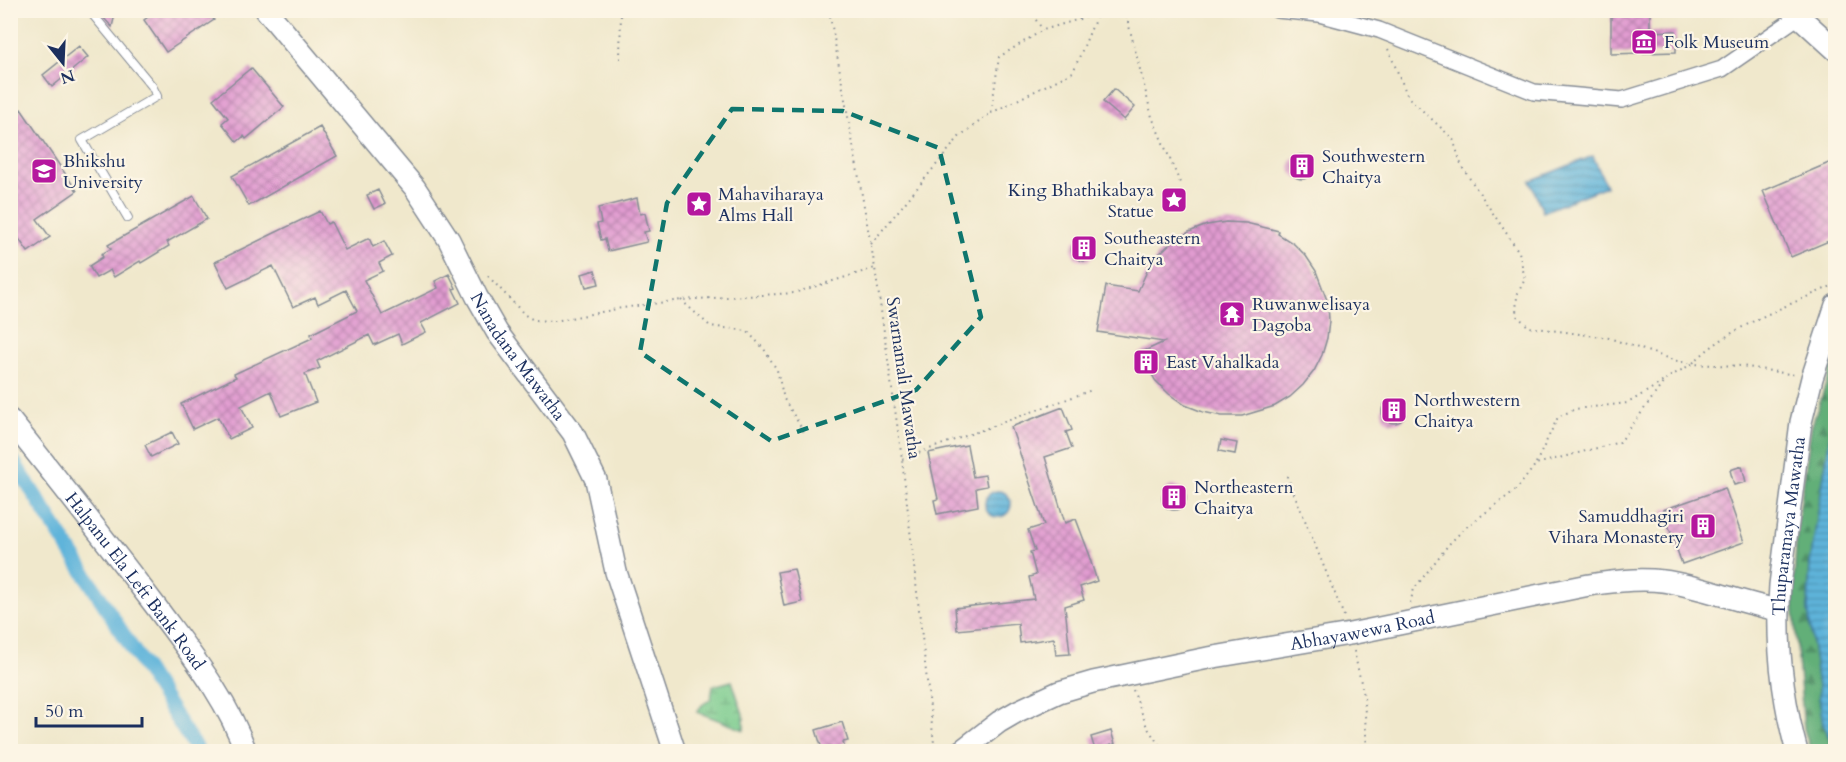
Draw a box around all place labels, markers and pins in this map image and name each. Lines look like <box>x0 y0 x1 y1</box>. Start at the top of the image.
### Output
museum icon: Folk Museum <box>1629 27 1659 57</box>
place label: Folk Museum <box>1664 30 1770 55</box>
place label: Southwestern Chaitya <box>1322 144 1426 190</box>
place label: Bhikshu University <box>63 149 144 195</box>
building icon: Southwestern Chaitya <box>1287 151 1317 181</box>
school or university icon: Bhikshu University <box>29 156 59 186</box>
place label: King Bhathikabaya Statue <box>1008 178 1154 224</box>
place label: Mahaviharaya Alms Hall <box>718 182 824 228</box>
place icon: King Bhathikabaya Statue <box>1159 185 1189 215</box>
place icon: Mahaviharaya Alms Hall <box>684 189 714 219</box>
place label: Southeastern Chaitya <box>1104 226 1202 272</box>
building icon: Southeastern Chaitya <box>1069 233 1099 263</box>
place label: Ruwanwelisaya Dagoba <box>1252 292 1370 338</box>
temple icon: Ruwanwelisaya Dagoba <box>1217 299 1247 329</box>
building icon: East Vahalkada <box>1131 347 1161 377</box>
place label: East Vahalkada <box>1166 350 1280 375</box>
place label: Northwestern Chaitya <box>1414 388 1521 434</box>
building icon: Northwestern Chaitya <box>1379 395 1409 425</box>
place label: Northeastern Chaitya <box>1194 475 1295 521</box>
building icon: Northeastern Chaitya <box>1159 482 1189 512</box>
place label: Samuddhagiri Vihara Monastery <box>1548 504 1684 550</box>
building icon: Samuddhagiri Vihara Monastery <box>1688 511 1718 541</box>

